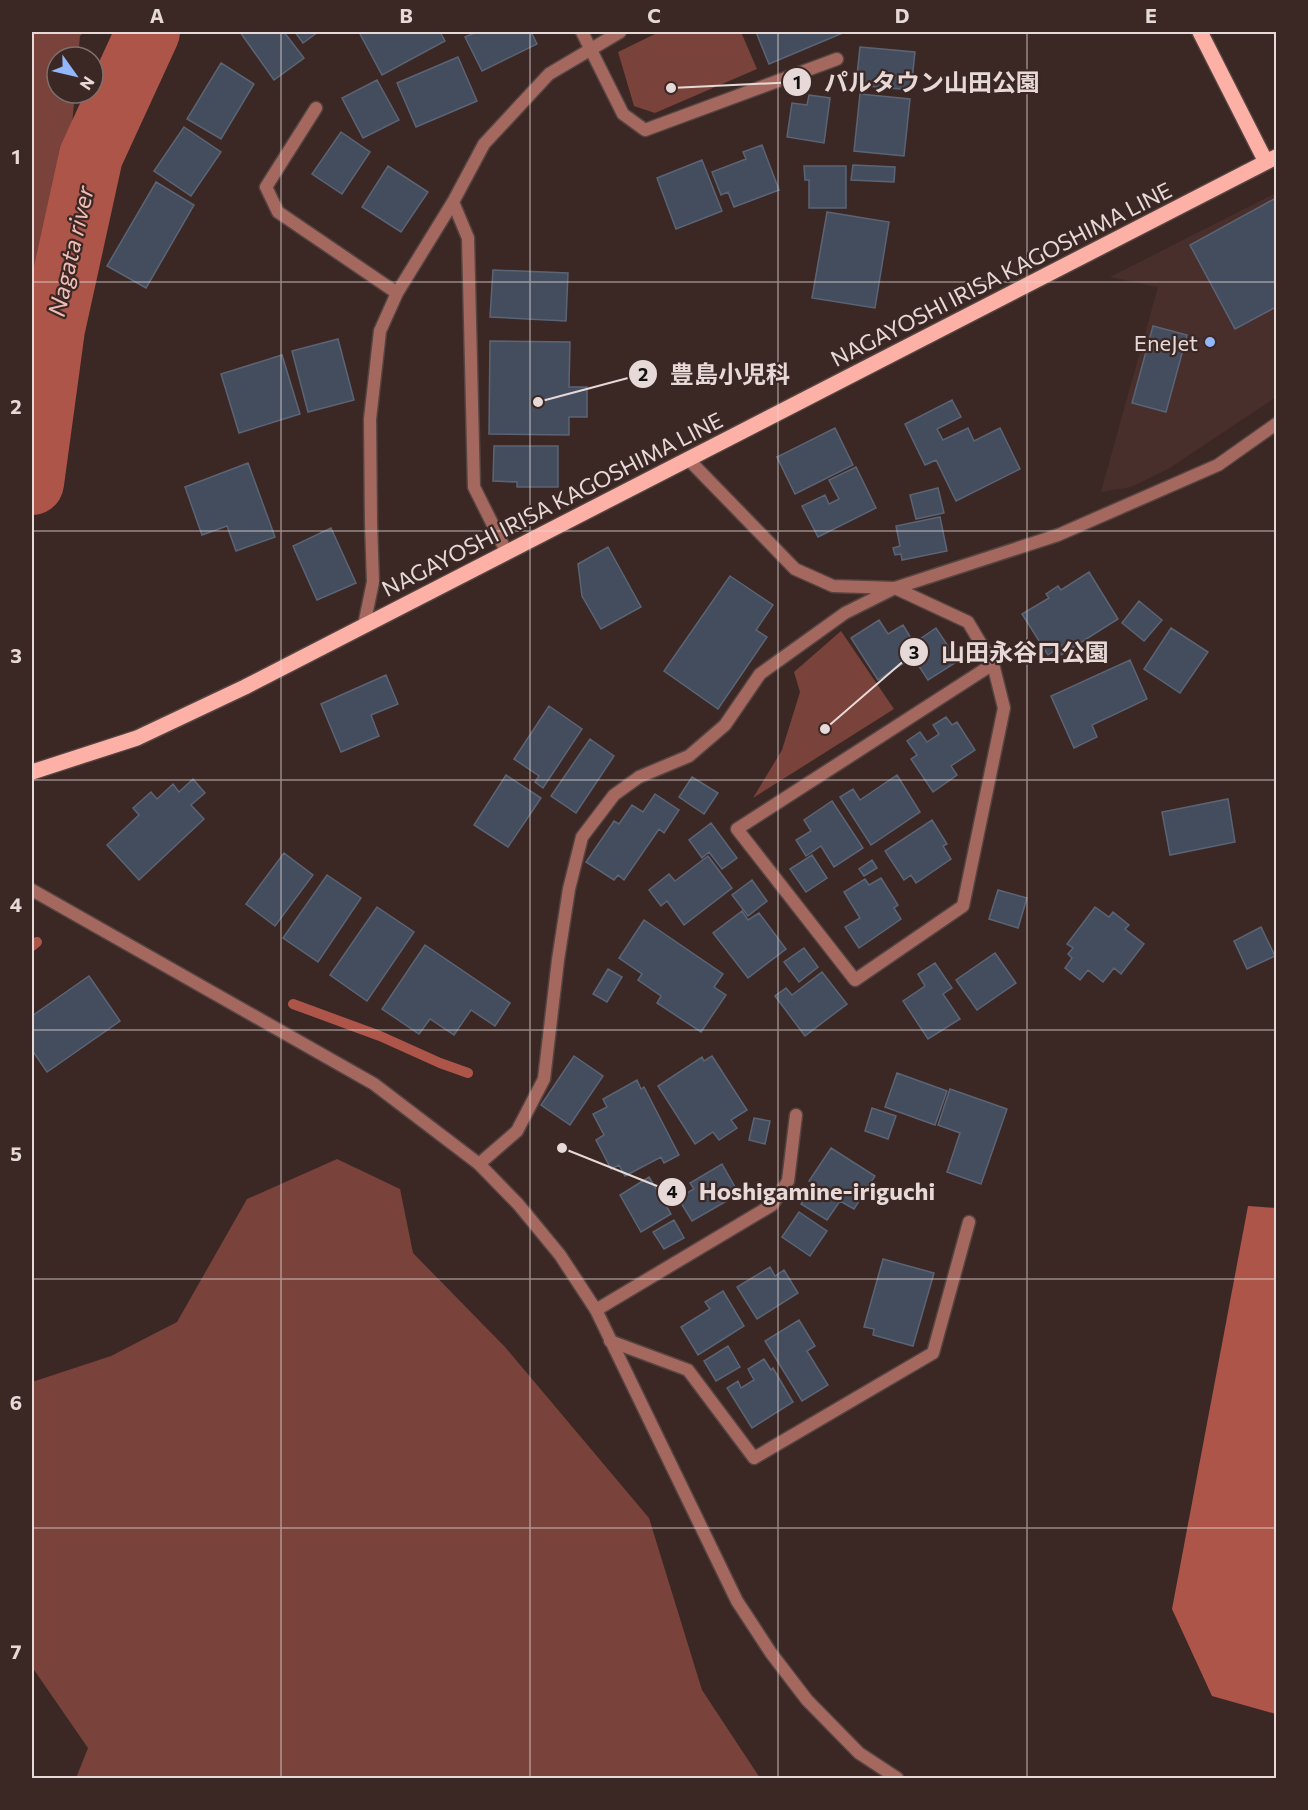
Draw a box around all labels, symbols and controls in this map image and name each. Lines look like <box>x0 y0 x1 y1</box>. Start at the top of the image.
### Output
text: A <box>150 3 164 27</box>
text: B <box>399 3 413 27</box>
text: C <box>647 3 661 27</box>
text: D <box>895 3 909 27</box>
text: E <box>1145 3 1157 27</box>
north arrow <box>45 45 105 105</box>
callout: パルタウン山田公園 <box>782 61 1052 103</box>
text: パルタウン山田公園 <box>824 67 1040 96</box>
text: 1 <box>793 71 801 93</box>
text: N <box>77 73 99 94</box>
text: 1 <box>11 144 21 168</box>
street label: NAGAYOSHI IRISA KAGOSHIMA LINE <box>826 176 1176 372</box>
water label: Nagata river <box>41 182 99 319</box>
place label: EneJet <box>1134 329 1198 356</box>
marker: EneJet <box>1203 335 1217 349</box>
callout: 豊島小児科 <box>628 353 802 395</box>
text: 豊島小児科 <box>670 359 790 388</box>
text: 2 <box>638 363 648 385</box>
text: 2 <box>10 394 22 418</box>
street label: NAGAYOSHI IRISA KAGOSHIMA LINE <box>377 406 727 602</box>
callout: 山田永谷口公園 <box>899 631 1121 673</box>
text: 山田永谷口公園 <box>941 637 1109 666</box>
text: 3 <box>909 641 919 663</box>
text: 3 <box>10 643 22 667</box>
text: 4 <box>10 892 22 916</box>
text: 5 <box>10 1141 22 1165</box>
callout: Hoshigamine-iriguchi <box>657 1171 947 1213</box>
text: Hoshigamine-iriguchi <box>699 1176 935 1205</box>
text: 4 <box>666 1180 678 1202</box>
text: 6 <box>10 1390 22 1414</box>
text: 7 <box>11 1639 22 1663</box>

